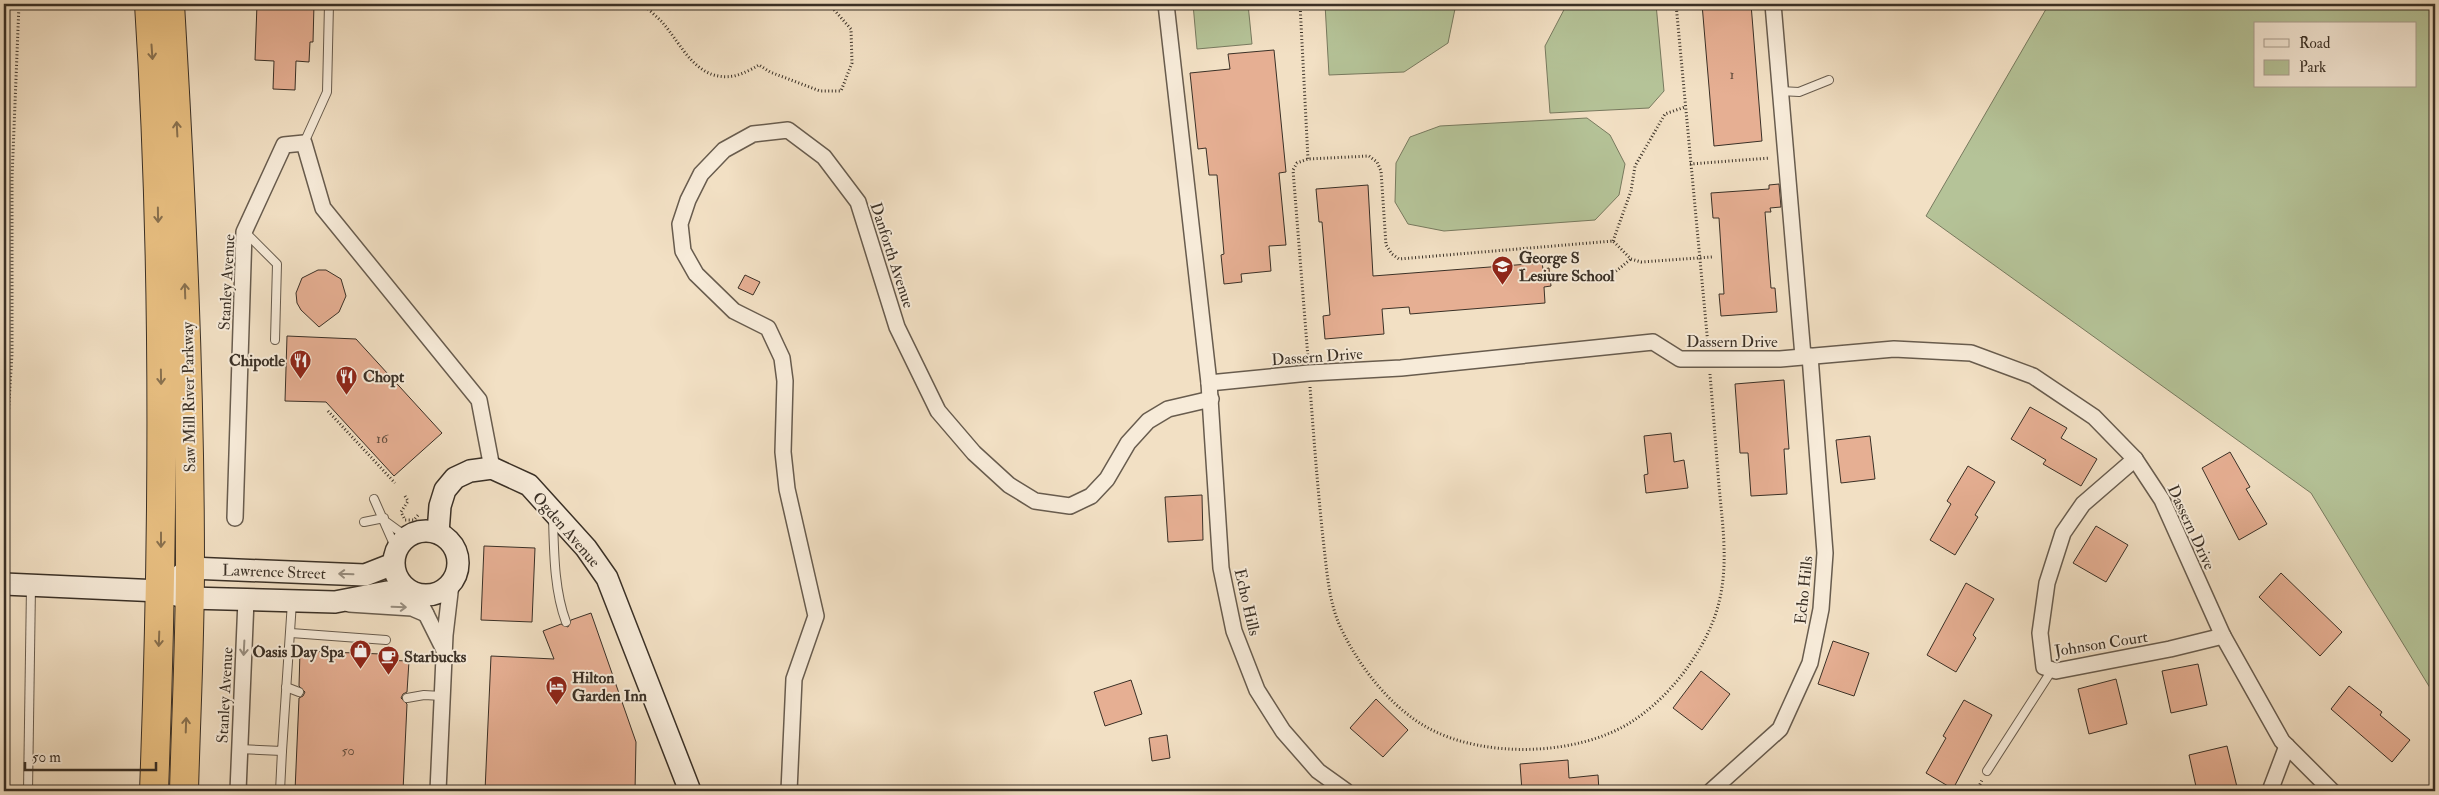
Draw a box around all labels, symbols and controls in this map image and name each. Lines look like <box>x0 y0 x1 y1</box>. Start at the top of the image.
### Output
legend <box>2254 22 2416 88</box>
text: Road <box>2299 34 2331 53</box>
one-way arrow <box>147 44 156 60</box>
text: Park <box>2299 58 2326 77</box>
house number: 1 <box>1730 66 1735 83</box>
one-way arrow <box>173 121 182 137</box>
street label: Danforth Avenue <box>866 200 919 311</box>
one-way arrow <box>154 206 163 222</box>
street label: Stanley Avenue <box>214 233 240 331</box>
place label: George S Lesiure School <box>1519 248 1615 286</box>
school or university icon: George S Lesiure School <box>1491 254 1515 285</box>
one-way arrow <box>180 284 190 300</box>
street label: Saw Mill River Parkway <box>178 321 200 472</box>
street label: Dassern Drive <box>1686 332 1778 352</box>
street label: Dassern Drive <box>1271 344 1364 370</box>
restaurant icon: Chipotle <box>289 348 313 379</box>
place label: Chipotle <box>229 351 285 372</box>
restaurant icon: Chopt <box>335 364 359 395</box>
place label: Chopt <box>363 367 405 388</box>
one-way arrow <box>156 369 165 385</box>
house number: 16 <box>376 430 389 447</box>
street label: Dassern Drive <box>2163 482 2220 573</box>
street label: Ogden Avenue <box>528 488 605 572</box>
one-way arrow <box>156 531 166 547</box>
street label: Echo Hills <box>1790 555 1818 625</box>
street label: Lawrence Street <box>222 560 326 584</box>
street label: Echo Hills <box>1230 567 1264 638</box>
one-way arrow <box>339 569 355 579</box>
one-way arrow <box>390 603 406 612</box>
street label: Johnson Court <box>2052 627 2149 662</box>
one-way arrow <box>154 631 163 647</box>
shop icon: Oasis Day Spa <box>348 639 372 670</box>
one-way arrow <box>239 640 248 656</box>
place label: Oasis Day Spa <box>252 642 344 663</box>
cafe icon: Starbucks <box>376 644 400 675</box>
street label: Stanley Avenue <box>212 646 238 744</box>
place label: Starbucks <box>404 647 467 667</box>
place label: Hilton Garden Inn <box>572 668 648 706</box>
hotel icon: Hilton Garden Inn <box>544 674 568 705</box>
one-way arrow <box>181 717 191 734</box>
scale bar <box>25 740 156 772</box>
house number: 50 <box>341 742 355 759</box>
text: 50 m <box>32 748 61 767</box>

